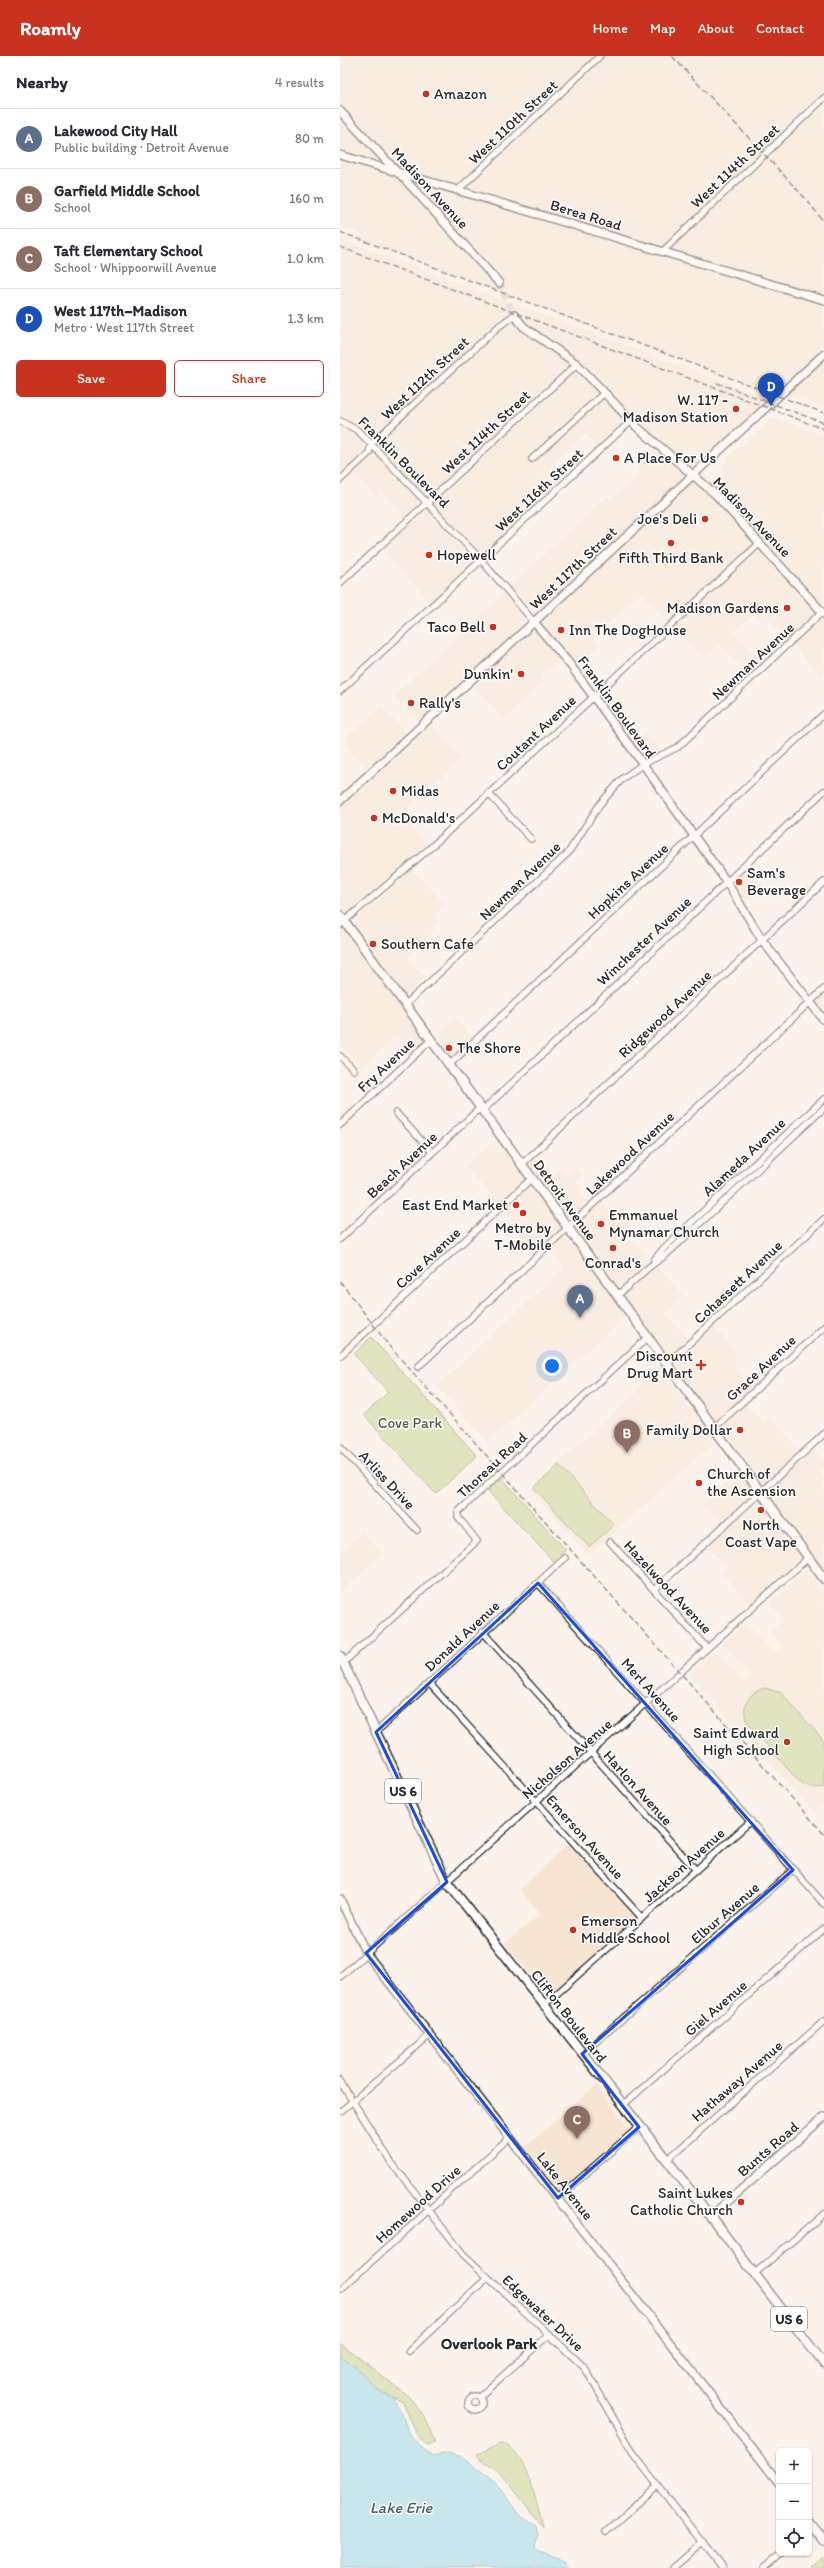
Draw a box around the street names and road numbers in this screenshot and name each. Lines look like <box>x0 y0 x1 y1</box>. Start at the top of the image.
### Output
street label: West 110th Street <box>465 76 562 168</box>
street label: West 114th Street <box>687 120 783 212</box>
street label: Madison Avenue <box>388 144 472 232</box>
street label: Berea Road <box>548 196 625 235</box>
street label: West 112th Street <box>377 332 473 423</box>
street label: West 114th Street <box>438 386 534 478</box>
street label: Franklin Boulevard <box>354 412 454 512</box>
street label: West 116th Street <box>491 444 587 535</box>
street label: Madison Avenue <box>709 473 795 561</box>
street label: West 117th Street <box>525 522 621 613</box>
street label: Newman Avenue <box>708 618 798 704</box>
street label: Franklin Boulevard <box>574 652 660 762</box>
street label: Coutant Avenue <box>492 691 580 775</box>
street label: Newman Avenue <box>476 838 564 924</box>
street label: Hopkins Avenue <box>584 839 672 923</box>
street label: Winchester Avenue <box>593 893 695 989</box>
street label: Ridgewood Avenue <box>615 966 715 1062</box>
street label: Fry Avenue <box>354 1034 418 1096</box>
street label: Lakewood Avenue <box>582 1107 678 1199</box>
street label: Alameda Avenue <box>699 1114 789 1200</box>
street label: Beach Avenue <box>363 1128 441 1202</box>
street label: Detroit Avenue <box>530 1156 600 1244</box>
street label: Cove Avenue <box>392 1223 464 1293</box>
street label: Cohassett Avenue <box>690 1236 786 1328</box>
street label: Grace Avenue <box>722 1331 800 1405</box>
street label: Thoreau Road <box>453 1428 531 1502</box>
street label: Arliss Drive <box>355 1447 419 1513</box>
street label: Hazelwood Avenue <box>620 1536 716 1638</box>
street label: Donald Avenue <box>421 1597 503 1675</box>
street label: Merl Avenue <box>617 1654 685 1726</box>
street label: Nicholson Avenue <box>518 1715 616 1803</box>
street label: Harlon Avenue <box>600 1747 676 1829</box>
road number: US 6 <box>385 1779 421 1803</box>
street label: Emerson Avenue <box>542 1791 628 1883</box>
street label: Jackson Avenue <box>640 1824 728 1906</box>
street label: Elbur Avenue <box>687 1878 763 1948</box>
street label: Clifton Boulevard <box>527 1966 611 2066</box>
street label: Giel Avenue <box>681 1976 751 2040</box>
street label: Hathaway Avenue <box>688 2037 786 2125</box>
street label: Bunts Road <box>734 2117 803 2180</box>
street label: Lake Avenue <box>533 2148 597 2224</box>
street label: Homewood Drive <box>372 2161 464 2247</box>
street label: Edgewater Drive <box>499 2271 587 2355</box>
road number: US 6 <box>771 2307 807 2331</box>

